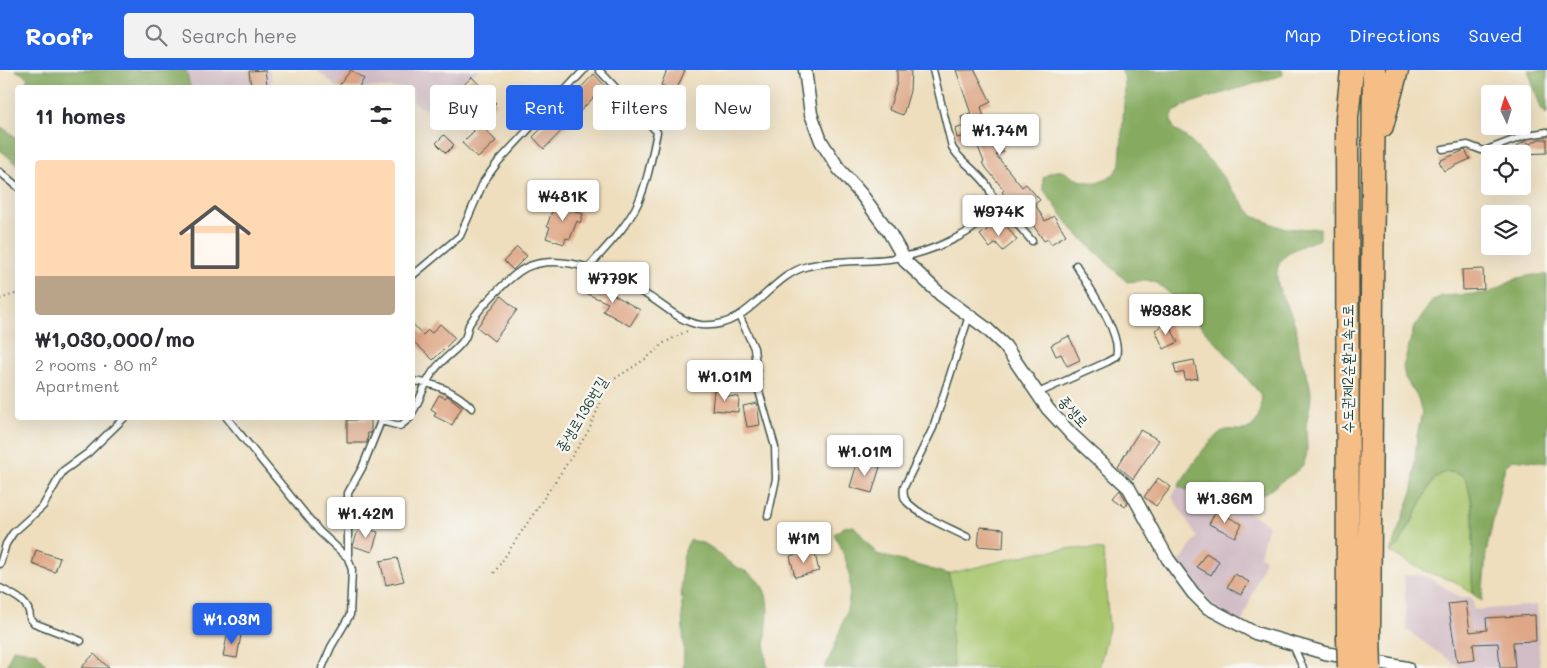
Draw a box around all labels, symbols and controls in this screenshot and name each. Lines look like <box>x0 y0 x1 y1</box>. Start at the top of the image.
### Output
search box <box>124 13 474 58</box>
text: Roofr <box>25 20 94 51</box>
icon: search <box>142 21 170 49</box>
text: Search here <box>182 23 297 48</box>
text: Map <box>1284 23 1321 47</box>
text: Directions <box>1349 23 1441 47</box>
text: Saved <box>1469 23 1522 47</box>
chip: Buy <box>430 85 496 130</box>
chip: Rent <box>506 85 583 130</box>
chip: Filters <box>593 85 686 130</box>
chip: New <box>696 85 770 130</box>
north arrow <box>1481 85 1531 135</box>
map controls <box>1481 85 1531 255</box>
icon: filters <box>367 101 395 129</box>
text: 11 homes <box>35 102 126 129</box>
pin: ₩1.74M <box>959 114 1041 156</box>
text: ₩1.74M <box>972 119 1028 140</box>
button: locate <box>1481 145 1531 195</box>
pin: ₩481K <box>528 180 598 222</box>
text: ₩481K <box>538 185 588 206</box>
icon: home <box>170 192 260 282</box>
pin: ₩974K <box>964 194 1034 237</box>
text: ₩974K <box>973 200 1025 221</box>
button: layers <box>1481 205 1531 255</box>
pin: ₩779K <box>578 262 648 304</box>
text: ₩779K <box>588 267 638 288</box>
pin: ₩938K <box>1131 294 1201 336</box>
text: ₩938K <box>1140 299 1192 320</box>
street label: 수도권제2순환고속도로 <box>1337 304 1357 434</box>
text: ₩1,030,000/mo <box>35 325 195 352</box>
text: 2 rooms · 80 m² <box>35 354 157 375</box>
pin: ₩1.01M <box>684 360 766 402</box>
text: ₩1.01M <box>698 365 752 386</box>
street label: 종생로136번길 <box>551 372 611 456</box>
text: Apartment <box>35 375 120 396</box>
street label: 종생로 <box>1054 391 1094 431</box>
pin: ₩1.01M <box>824 434 906 477</box>
text: ₩1.01M <box>838 440 892 461</box>
pin: ₩1.36M <box>1184 482 1266 524</box>
text: ₩1.36M <box>1197 487 1253 508</box>
pin: ₩1.42M <box>325 496 407 539</box>
text: ₩1.42M <box>338 502 394 523</box>
pin: ₩1M <box>780 522 828 564</box>
text: ₩1M <box>788 527 820 548</box>
pin: ₩1.03M <box>191 602 273 645</box>
text: ₩1.03M <box>204 608 260 629</box>

